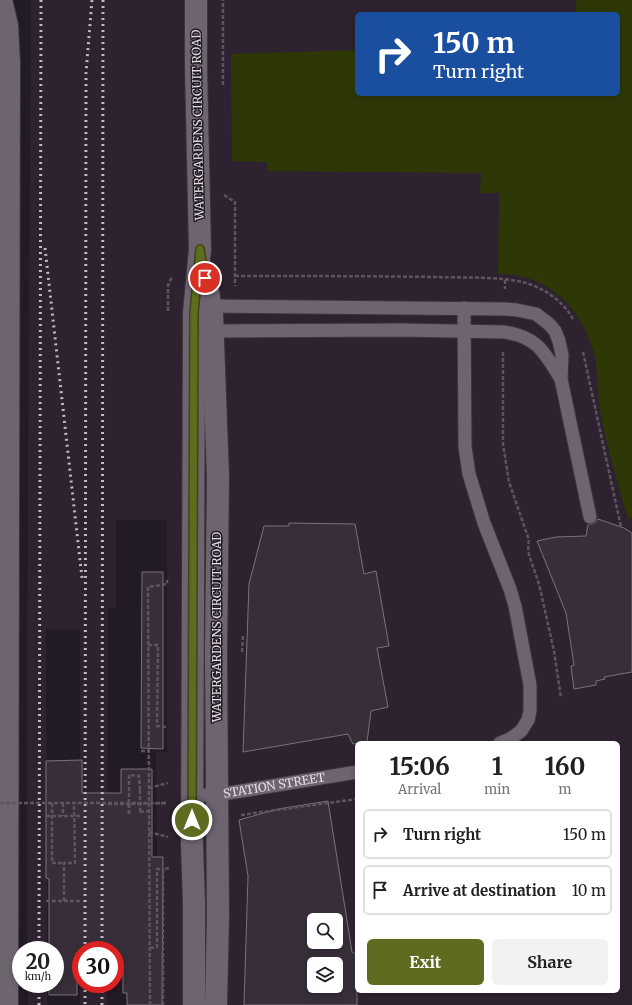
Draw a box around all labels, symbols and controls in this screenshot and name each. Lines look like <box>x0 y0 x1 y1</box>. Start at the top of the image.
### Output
text: 150 m <box>433 25 515 61</box>
icon: right <box>367 28 419 80</box>
street label: WATERGARDENS CIRCUIT ROAD <box>188 30 207 221</box>
text: Turn right <box>433 60 524 83</box>
pin <box>188 261 222 295</box>
icon: arrive <box>194 267 216 289</box>
street label: WATERGARDENS CIRCUIT ROAD <box>209 532 224 723</box>
text: 15:06 <box>390 751 450 782</box>
text: 1 <box>492 751 503 782</box>
text: 160 <box>545 751 585 782</box>
street label: STATION STREET <box>222 769 327 801</box>
text: Arrival <box>398 781 441 798</box>
text: min <box>484 781 510 798</box>
text: m <box>559 781 571 798</box>
position arrow <box>171 799 213 841</box>
icon: right <box>369 823 391 845</box>
text: Turn right <box>403 825 481 844</box>
text: 150 m <box>563 825 606 844</box>
icon: arrive <box>369 879 391 901</box>
text: Arrive at destination <box>403 881 556 900</box>
text: 10 m <box>572 881 606 900</box>
map controls <box>307 913 343 993</box>
button: search <box>307 913 343 949</box>
button: Exit <box>367 939 484 985</box>
button: Share <box>492 939 608 985</box>
speed limit sign: 30 <box>72 941 124 993</box>
text: 20 <box>26 949 50 974</box>
button: layers <box>307 957 343 993</box>
text: km/h <box>25 970 51 983</box>

